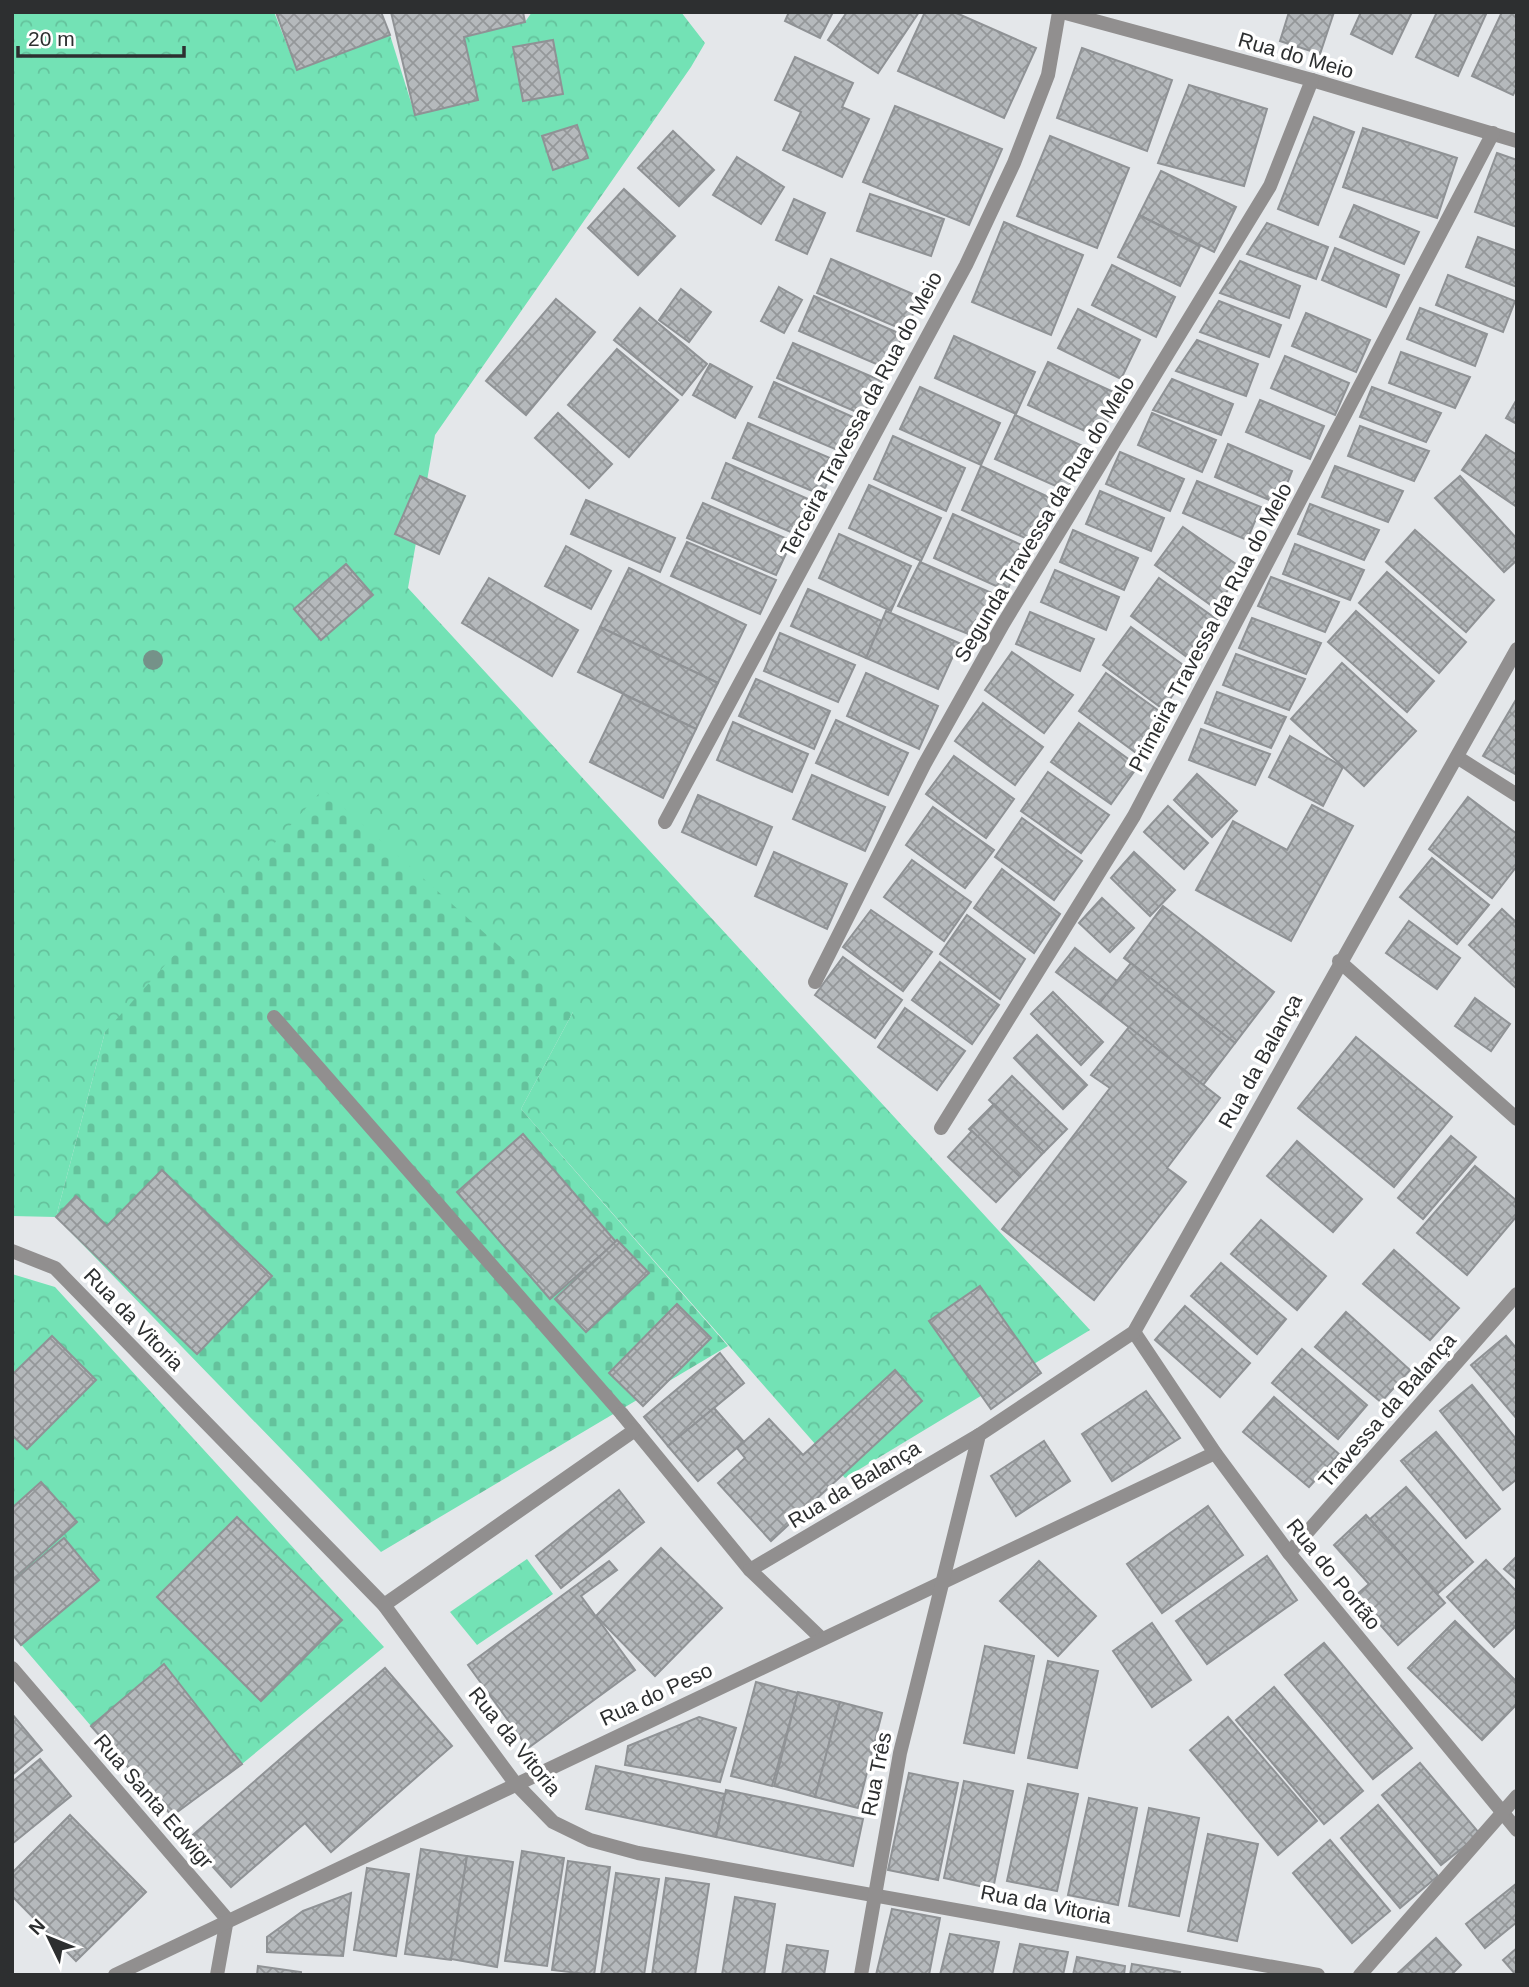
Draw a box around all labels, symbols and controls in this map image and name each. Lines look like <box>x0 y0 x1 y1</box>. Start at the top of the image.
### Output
scale bar <box>18 14 184 58</box>
text: 20 m <box>28 27 75 50</box>
street label: Rua do Meio <box>1236 28 1356 82</box>
street label: Terceira Travessa da Rua do Meio <box>776 267 946 561</box>
street label: Segunda Travessa da Rua do Melo <box>949 372 1139 666</box>
street label: Primeira Travessa da Rua do Melo <box>1124 479 1296 775</box>
street label: Rua da Balança <box>1214 990 1306 1132</box>
street label: Rua da Vitoria <box>80 1263 189 1375</box>
street label: Travessa da Balança <box>1314 1328 1460 1492</box>
street label: Rua da Balança <box>784 1435 924 1532</box>
street label: Rua do Portão <box>1282 1514 1386 1634</box>
street label: Rua do Peso <box>596 1658 716 1730</box>
street label: Rua da Vitoria <box>464 1682 566 1800</box>
street label: Rua Santa Edwigr <box>90 1730 218 1872</box>
street label: Rua Três <box>857 1730 895 1818</box>
street label: Rua da Vitoria <box>979 1880 1114 1928</box>
north arrow <box>14 1903 84 1973</box>
text: N <box>25 1915 49 1939</box>

